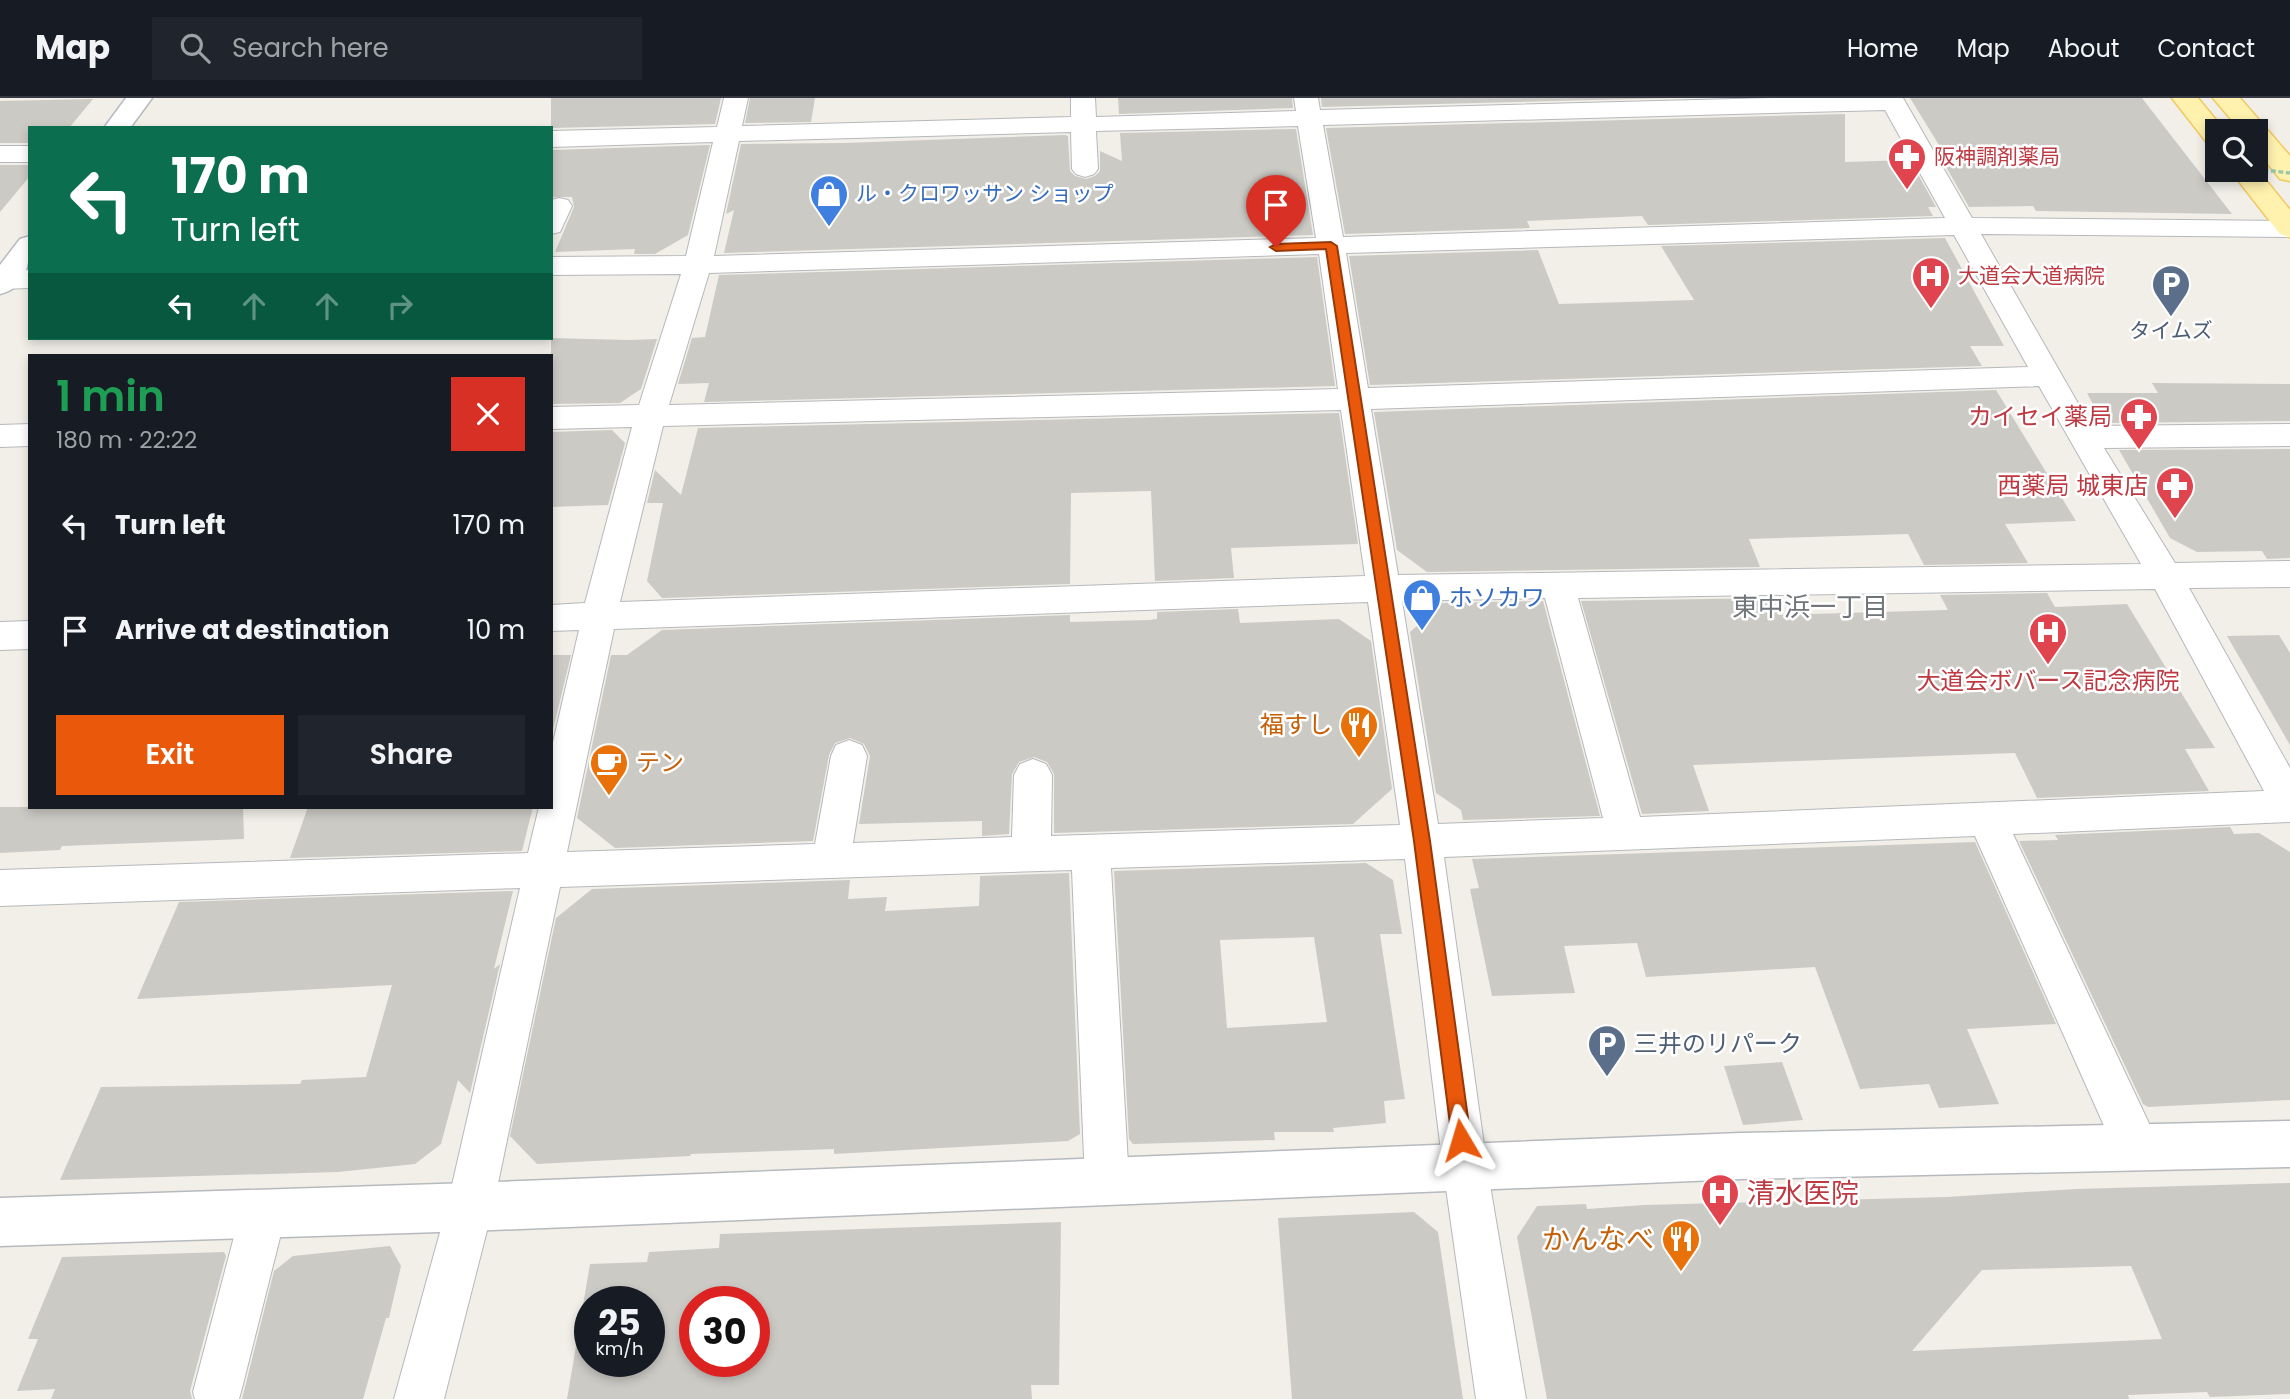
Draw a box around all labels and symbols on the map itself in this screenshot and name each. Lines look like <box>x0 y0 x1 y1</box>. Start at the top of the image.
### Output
pharmacy icon: 阪神調剤薬局 <box>1886 136 1928 191</box>
place label: 阪神調剤薬局 <box>1934 142 2060 171</box>
shop icon: ル・クロワッサン ショップ <box>808 173 850 228</box>
pin <box>1246 175 1306 247</box>
place label: ル・クロワッサン ショップ <box>856 179 1114 208</box>
hospital icon: 大道会大道病院 <box>1910 255 1952 310</box>
place label: 大道会大道病院 <box>1958 261 2105 290</box>
parking icon: タイムズ <box>2150 263 2192 318</box>
place label: タイムズ <box>2129 316 2213 345</box>
pharmacy icon: カイセイ薬局 <box>2118 396 2160 451</box>
place label: カイセイ薬局 <box>1968 400 2112 433</box>
pharmacy icon: 西薬局 城東店 <box>2154 465 2196 520</box>
place label: 西薬局 城東店 <box>1998 469 2148 502</box>
shop icon: ホソカワ <box>1401 577 1443 632</box>
place label: ホソカワ <box>1449 581 1545 614</box>
district label: 東中浜一丁目 <box>1732 589 1888 625</box>
hospital icon: 大道会ボバース記念病院 <box>2027 611 2069 666</box>
place label: 大道会ボバース記念病院 <box>1917 664 2179 697</box>
restaurant icon: 福すし <box>1338 704 1380 759</box>
place label: 福すし <box>1260 708 1332 741</box>
cafe icon: テン <box>588 742 630 797</box>
place label: テン <box>636 746 684 779</box>
parking icon: 三井のリパーク <box>1586 1023 1628 1078</box>
place label: 三井のリパーク <box>1634 1027 1802 1060</box>
position arrow <box>1424 1103 1498 1177</box>
hospital icon: 清水医院 <box>1699 1172 1741 1227</box>
place label: 清水医院 <box>1747 1174 1859 1213</box>
restaurant icon: かんなべ <box>1660 1218 1702 1273</box>
place label: かんなべ <box>1542 1220 1654 1259</box>
speed limit sign: 30 <box>679 1286 770 1377</box>

